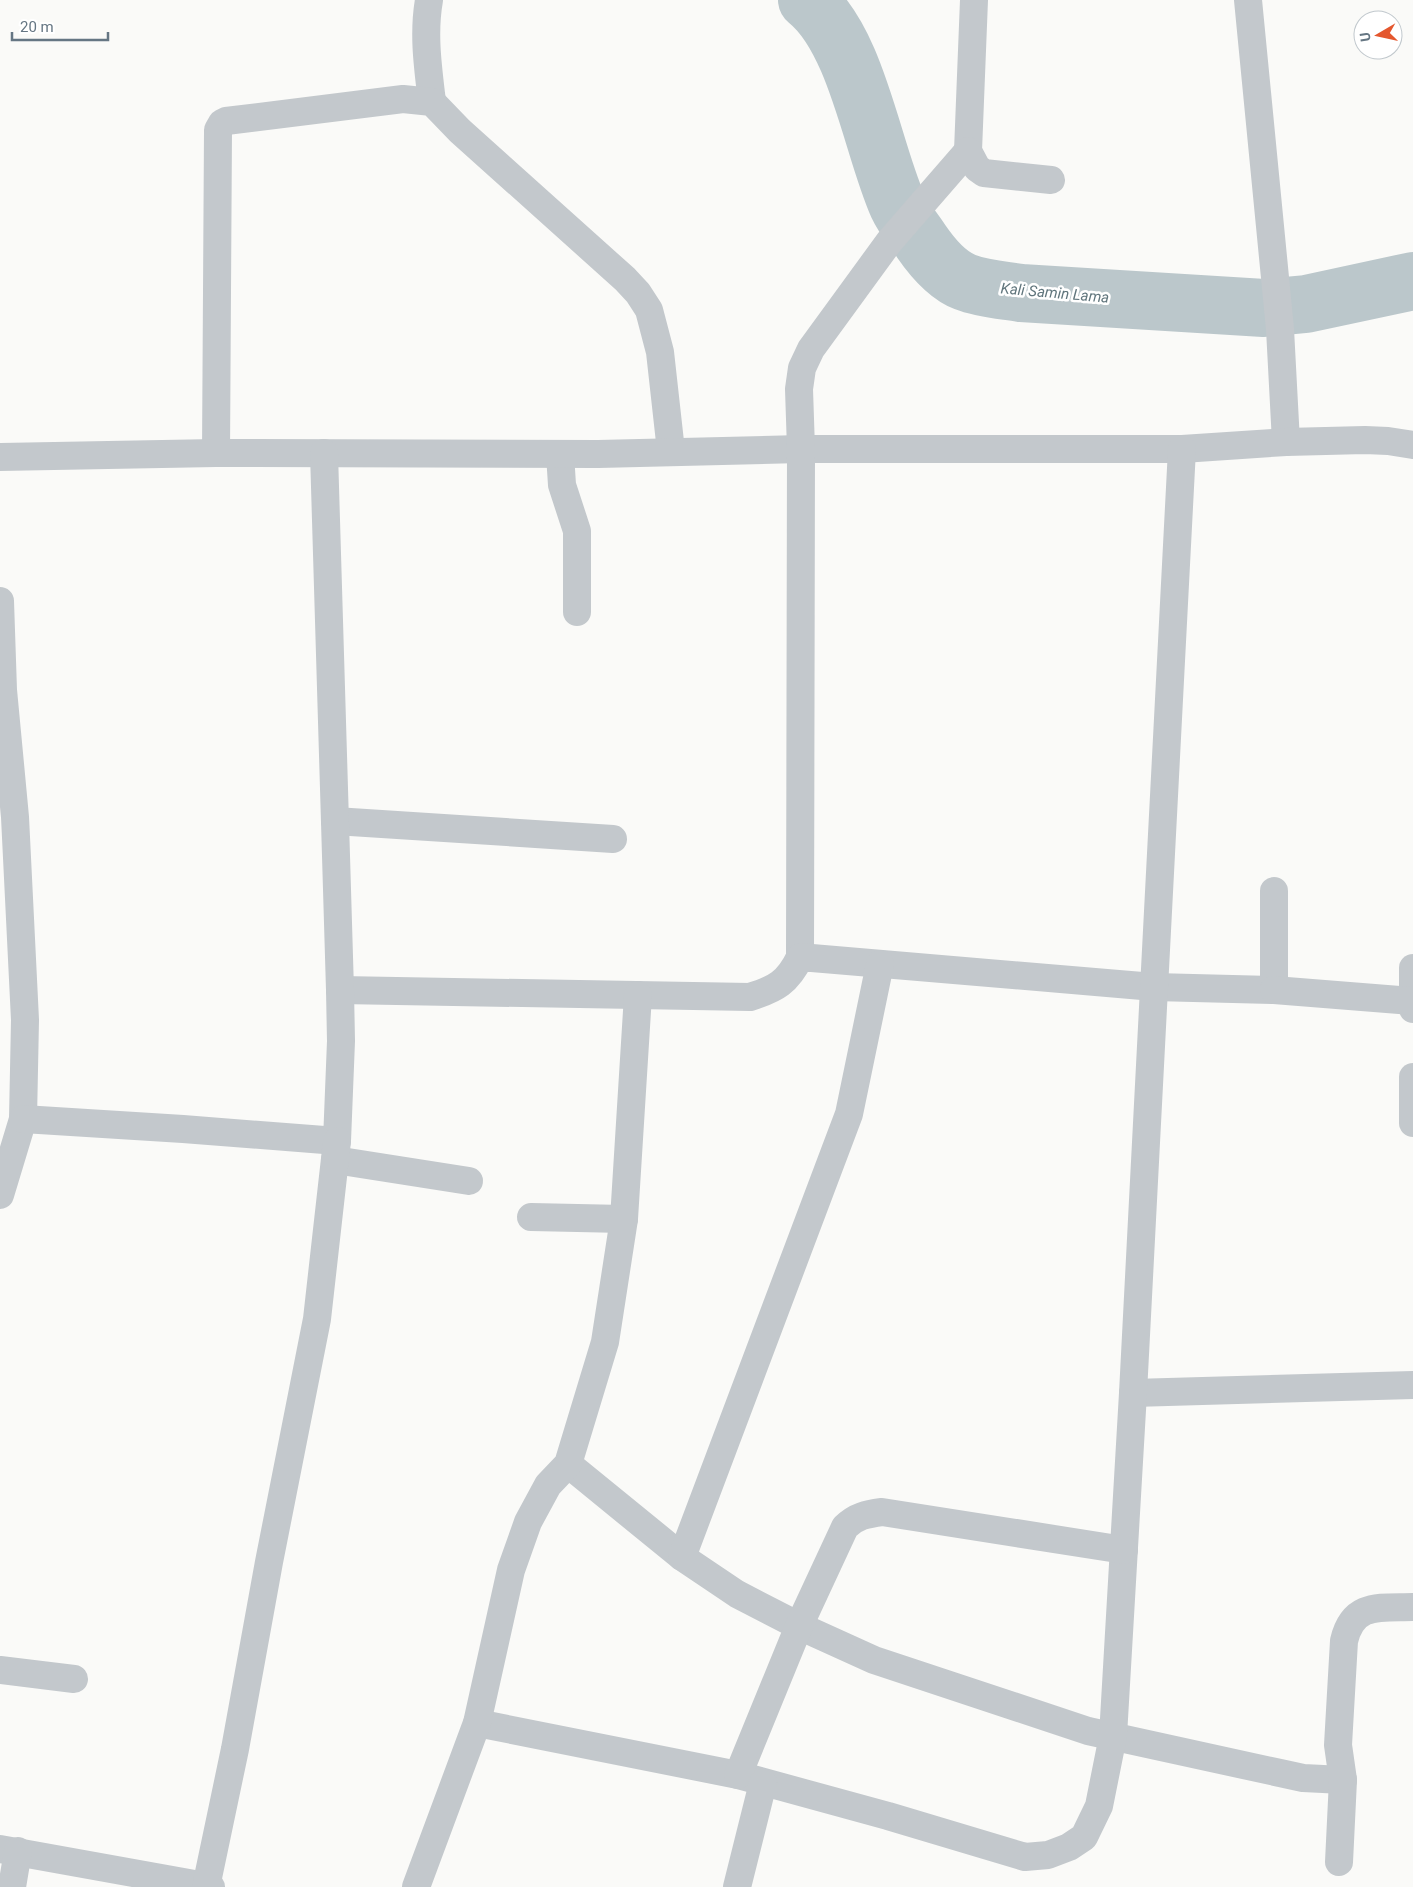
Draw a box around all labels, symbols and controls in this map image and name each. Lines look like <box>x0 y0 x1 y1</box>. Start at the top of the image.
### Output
scale bar <box>12 10 109 42</box>
north arrow <box>1353 10 1403 60</box>
text: 20 m <box>20 18 54 36</box>
text: U <box>1357 31 1374 43</box>
water label: Kali Samin Lama <box>1000 279 1110 307</box>

